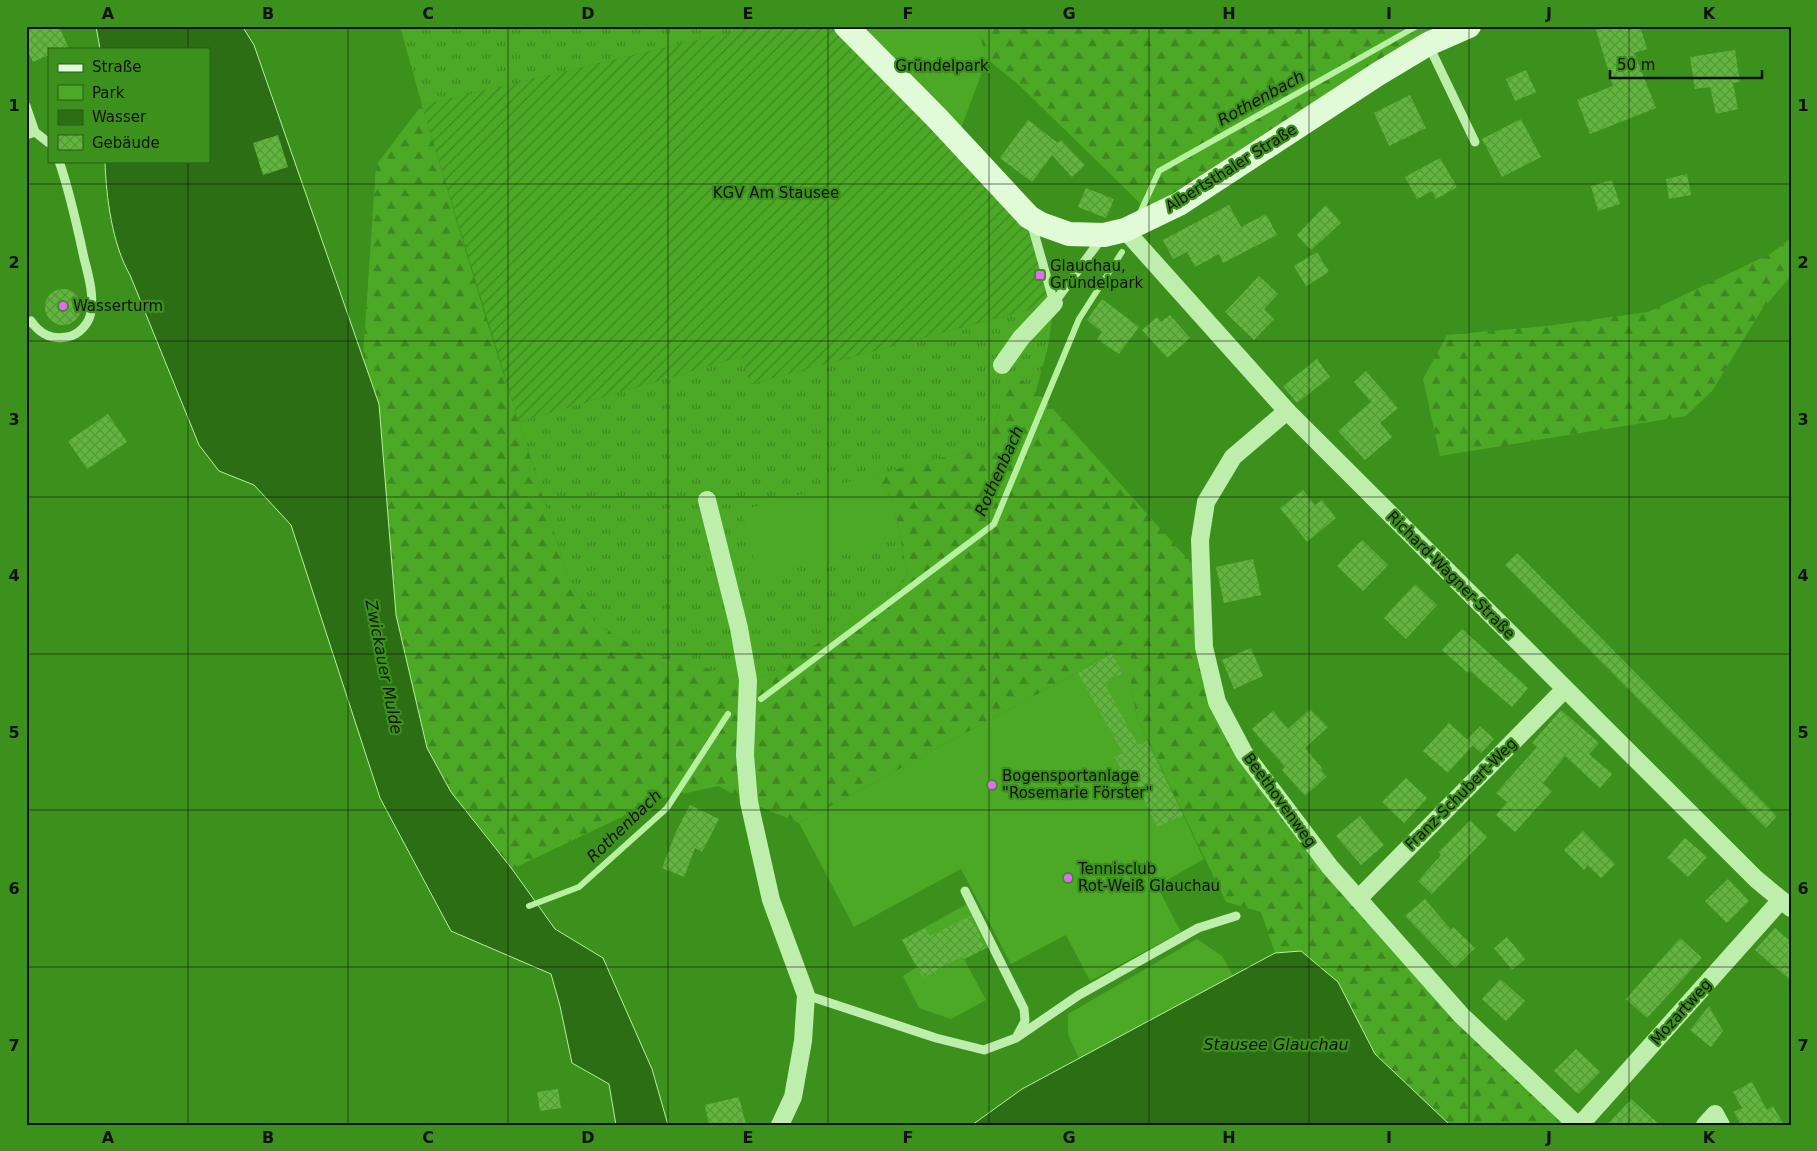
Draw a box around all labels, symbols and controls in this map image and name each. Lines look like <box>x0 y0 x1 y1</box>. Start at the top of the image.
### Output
text: A <box>102 4 115 23</box>
text: B <box>262 4 274 23</box>
text: C <box>422 4 434 23</box>
text: D <box>581 4 595 23</box>
text: E <box>743 4 753 23</box>
text: F <box>903 4 913 23</box>
text: G <box>1062 4 1076 23</box>
text: H <box>1222 4 1236 23</box>
text: I <box>1386 4 1392 23</box>
text: J <box>1545 4 1552 23</box>
text: K <box>1703 4 1716 23</box>
legend <box>48 48 210 162</box>
scale bar <box>1610 48 1762 80</box>
text: 50 m <box>1617 56 1655 74</box>
park label: Gründelpark <box>895 57 989 75</box>
text: Straße <box>92 58 141 76</box>
water label: Rothenbach <box>1214 66 1308 130</box>
text: Park <box>92 84 125 102</box>
text: 1 <box>8 96 20 115</box>
text: 1 <box>1797 96 1809 115</box>
text: Wasser <box>92 108 147 126</box>
street label: Albertsthaler Straße <box>1162 120 1300 216</box>
text: Gebäude <box>92 134 160 152</box>
park label: KGV Am Stausee <box>713 184 839 202</box>
text: 2 <box>8 253 20 272</box>
text: 2 <box>1797 253 1809 272</box>
place label: Glauchau, Gründelpark <box>1050 257 1144 292</box>
marker: Glauchau, Gründelpark <box>1034 269 1046 281</box>
place label: Wasserturm <box>73 297 163 315</box>
marker: Wasserturm <box>57 300 69 312</box>
text: 3 <box>8 410 20 429</box>
text: 3 <box>1797 410 1809 429</box>
water label: Rothenbach <box>971 423 1027 519</box>
street label: Richard-Wagner-Straße <box>1383 507 1519 643</box>
text: 4 <box>8 566 20 585</box>
text: 4 <box>1797 566 1809 585</box>
water label: Zwickauer Mulde <box>361 597 406 736</box>
text: 5 <box>8 723 20 742</box>
text: 5 <box>1797 723 1809 742</box>
street label: Franz-Schubert-Weg <box>1401 734 1521 854</box>
street label: Beethovenweg <box>1240 749 1320 851</box>
place label: Bogensportanlage "Rosemarie Förster" <box>1002 767 1152 802</box>
marker: Bogensportanlage "Rosemarie Förster" <box>986 779 998 791</box>
water label: Rothenbach <box>583 786 665 866</box>
place label: Tennisclub Rot-Weiß Glauchau <box>1077 860 1220 895</box>
marker: Tennisclub Rot-Weiß Glauchau <box>1062 872 1074 884</box>
text: 6 <box>8 879 20 898</box>
text: 6 <box>1797 879 1809 898</box>
street label: Mozartweg <box>1647 975 1715 1049</box>
water label: Stausee Glauchau <box>1203 1035 1349 1054</box>
text: 7 <box>8 1036 20 1055</box>
text: 7 <box>1797 1036 1809 1055</box>
text: A <box>102 1128 115 1147</box>
text: B <box>262 1128 274 1147</box>
text: C <box>422 1128 434 1147</box>
text: D <box>581 1128 595 1147</box>
text: E <box>743 1128 753 1147</box>
text: F <box>903 1128 913 1147</box>
text: G <box>1062 1128 1076 1147</box>
text: H <box>1222 1128 1236 1147</box>
text: I <box>1386 1128 1392 1147</box>
text: J <box>1545 1128 1552 1147</box>
text: K <box>1703 1128 1716 1147</box>

